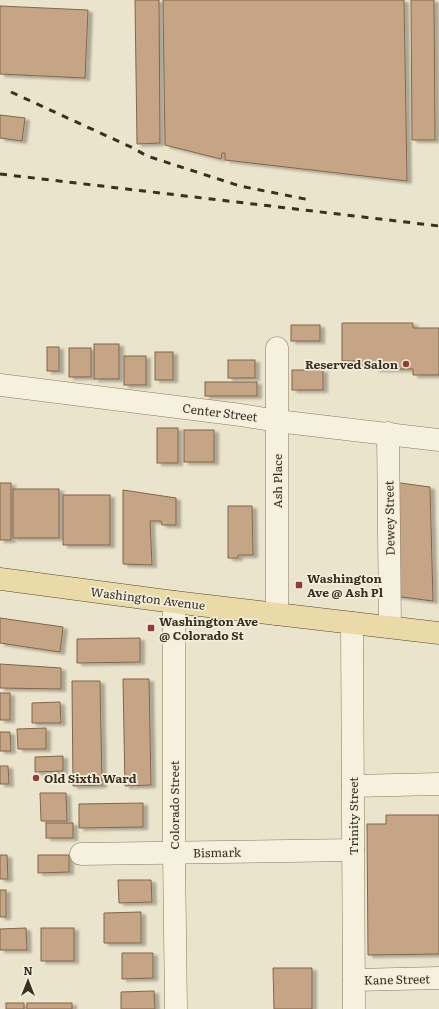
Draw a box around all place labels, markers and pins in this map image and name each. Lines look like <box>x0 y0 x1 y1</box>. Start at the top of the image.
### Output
place label: Reserved Salon <box>305 355 399 373</box>
marker: Reserved Salon <box>401 359 411 369</box>
place label: Washington Ave @ Ash Pl <box>307 569 384 601</box>
marker: Washington Ave @ Ash Pl <box>294 580 304 590</box>
place label: Washington Ave @ Colorado St <box>159 612 258 644</box>
marker: Washington Ave @ Colorado St <box>146 623 156 633</box>
place label: Old Sixth Ward <box>44 769 137 787</box>
marker: Old Sixth Ward <box>31 773 41 783</box>

